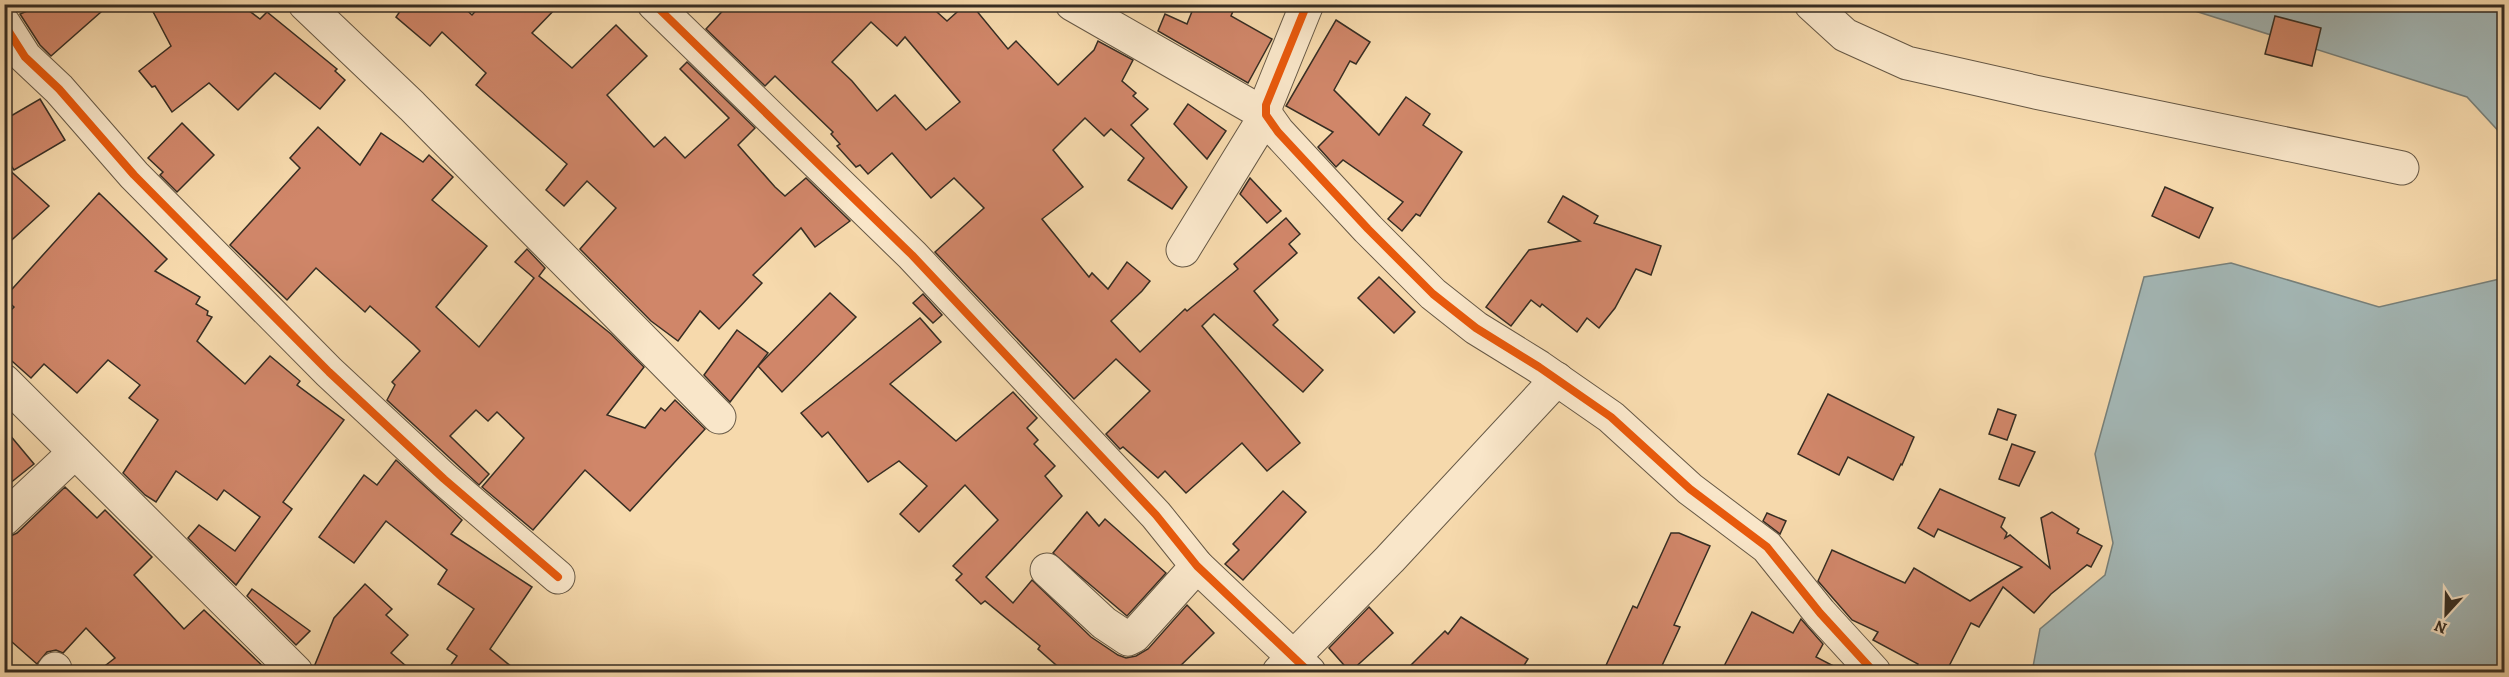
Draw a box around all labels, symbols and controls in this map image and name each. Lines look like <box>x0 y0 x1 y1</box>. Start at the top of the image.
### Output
north arrow <box>2416 584 2476 644</box>
text: N <box>2431 614 2450 639</box>

